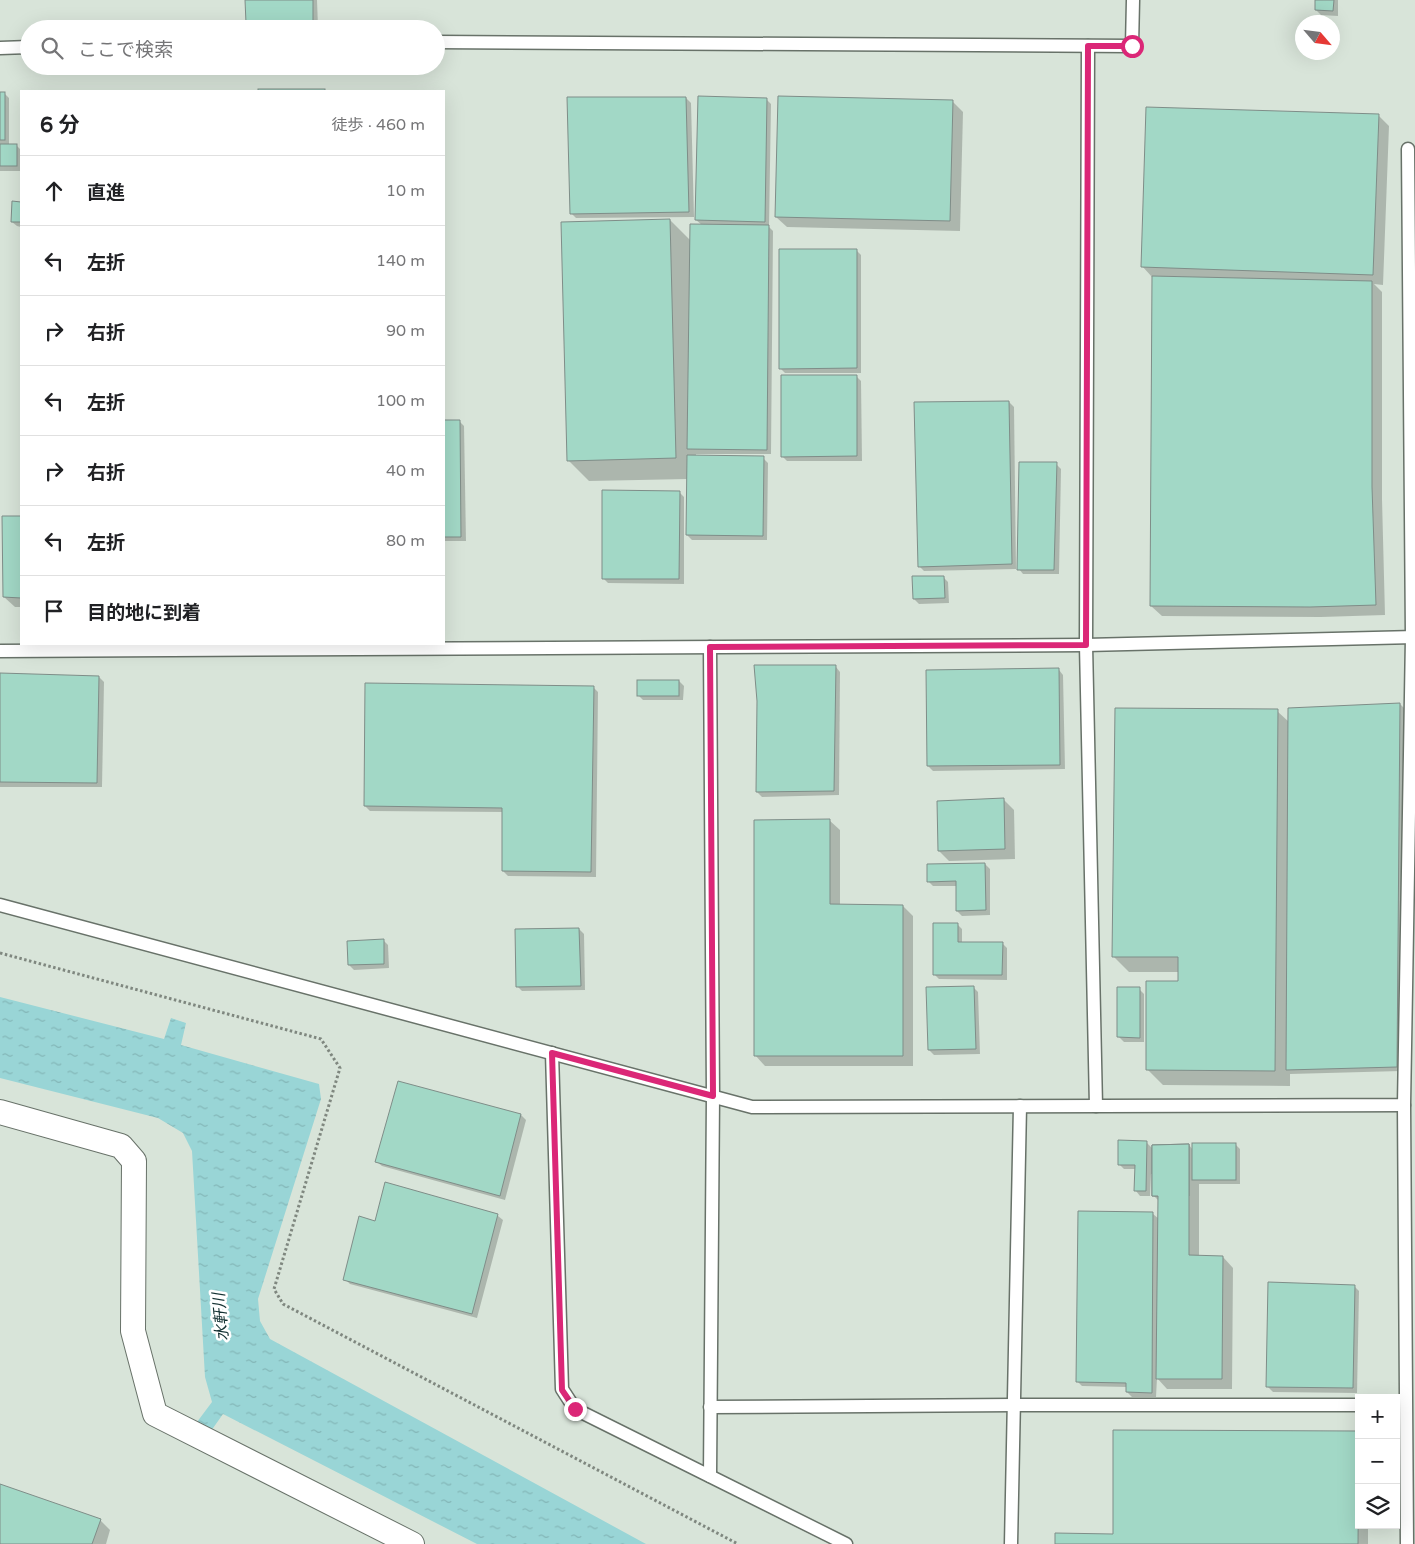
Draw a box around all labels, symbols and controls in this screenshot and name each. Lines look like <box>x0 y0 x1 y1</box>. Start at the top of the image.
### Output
north arrow <box>1295 15 1340 60</box>
search box <box>20 20 445 75</box>
icon: search <box>38 34 66 62</box>
route start <box>1121 35 1144 58</box>
text: ここで検索 <box>78 39 173 61</box>
text: 6 分 <box>40 113 80 138</box>
text: 徒歩 · 460 m <box>332 115 425 135</box>
icon: ahead <box>40 177 68 205</box>
text: 10 m <box>386 181 425 201</box>
text: 直進 <box>87 182 125 204</box>
icon: left <box>40 247 68 275</box>
text: 140 m <box>376 251 425 271</box>
text: 左折 <box>87 252 125 274</box>
icon: right <box>40 317 68 345</box>
text: 90 m <box>386 321 425 341</box>
text: 右折 <box>87 322 125 344</box>
icon: left <box>40 387 68 415</box>
text: 100 m <box>376 391 425 411</box>
text: 左折 <box>87 392 125 414</box>
icon: right <box>40 457 68 485</box>
text: 40 m <box>386 461 425 481</box>
text: 右折 <box>87 462 125 484</box>
icon: left <box>40 527 68 555</box>
text: 80 m <box>386 531 425 551</box>
text: 左折 <box>87 532 125 554</box>
icon: arrive <box>40 597 68 625</box>
text: 目的地に到着 <box>87 602 201 624</box>
water label: 水軒川 <box>209 1290 233 1342</box>
map controls <box>1355 1394 1400 1529</box>
button: + <box>1355 1394 1400 1439</box>
route end <box>564 1398 587 1421</box>
button: − <box>1355 1439 1400 1484</box>
button: layers <box>1355 1484 1400 1529</box>

